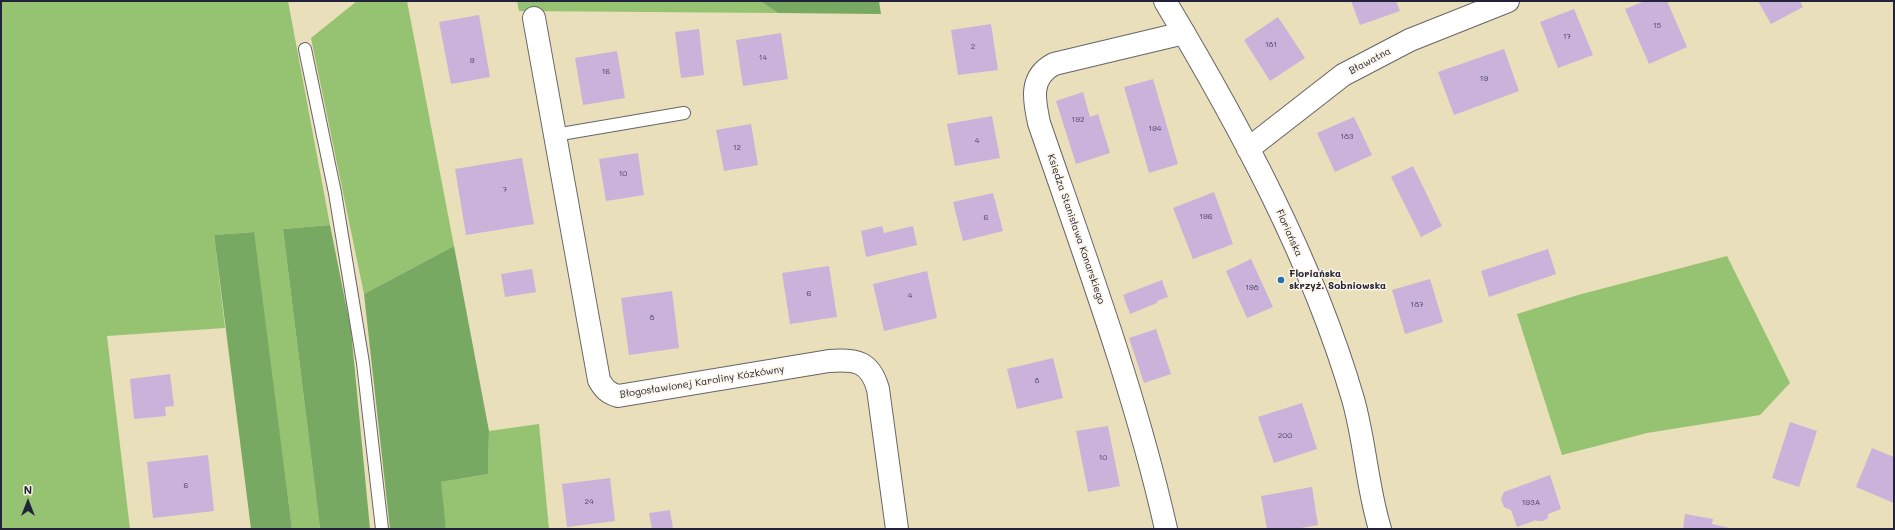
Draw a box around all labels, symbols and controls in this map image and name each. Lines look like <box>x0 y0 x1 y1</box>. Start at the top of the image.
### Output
house number: 15 <box>1653 21 1661 31</box>
house number: 17 <box>1563 32 1571 42</box>
house number: 181 <box>1265 40 1277 50</box>
house number: 2 <box>971 42 975 52</box>
street label: Bławatna <box>1347 45 1393 77</box>
house number: 14 <box>759 53 767 63</box>
house number: 9 <box>470 56 474 66</box>
house number: 16 <box>602 67 610 77</box>
house number: 19 <box>1480 74 1488 84</box>
house number: 192 <box>1072 115 1084 125</box>
house number: 194 <box>1149 124 1161 134</box>
house number: 183 <box>1340 132 1354 142</box>
house number: 4 <box>975 136 979 146</box>
house number: 12 <box>733 143 741 153</box>
street label: Księdza Stanisława Konarskiego <box>1045 152 1107 306</box>
house number: 10 <box>619 169 627 179</box>
house number: 7 <box>503 185 507 195</box>
street label: Floriańska <box>1273 208 1305 258</box>
house number: 196 <box>1199 212 1213 222</box>
house number: 6 <box>984 213 988 223</box>
place label: Floriańska skrzyż. Sobniowska <box>1289 268 1386 292</box>
marker: Floriańska skrzyż. Sobniowska <box>1276 275 1286 285</box>
house number: 198 <box>1245 283 1259 293</box>
house number: 6 <box>807 289 811 299</box>
house number: 4 <box>908 291 912 301</box>
house number: 187 <box>1411 300 1423 310</box>
house number: 8 <box>650 313 654 323</box>
street label: Błogosławionej Karoliny Kózkówny <box>619 363 785 401</box>
house number: 8 <box>1035 376 1039 386</box>
house number: 200 <box>1278 431 1292 441</box>
house number: 10 <box>1099 453 1107 463</box>
house number: 6 <box>184 481 188 491</box>
north arrow <box>8 482 48 522</box>
text: N <box>24 482 32 497</box>
house number: 24 <box>584 497 594 507</box>
house number: 193A <box>1522 498 1540 508</box>

